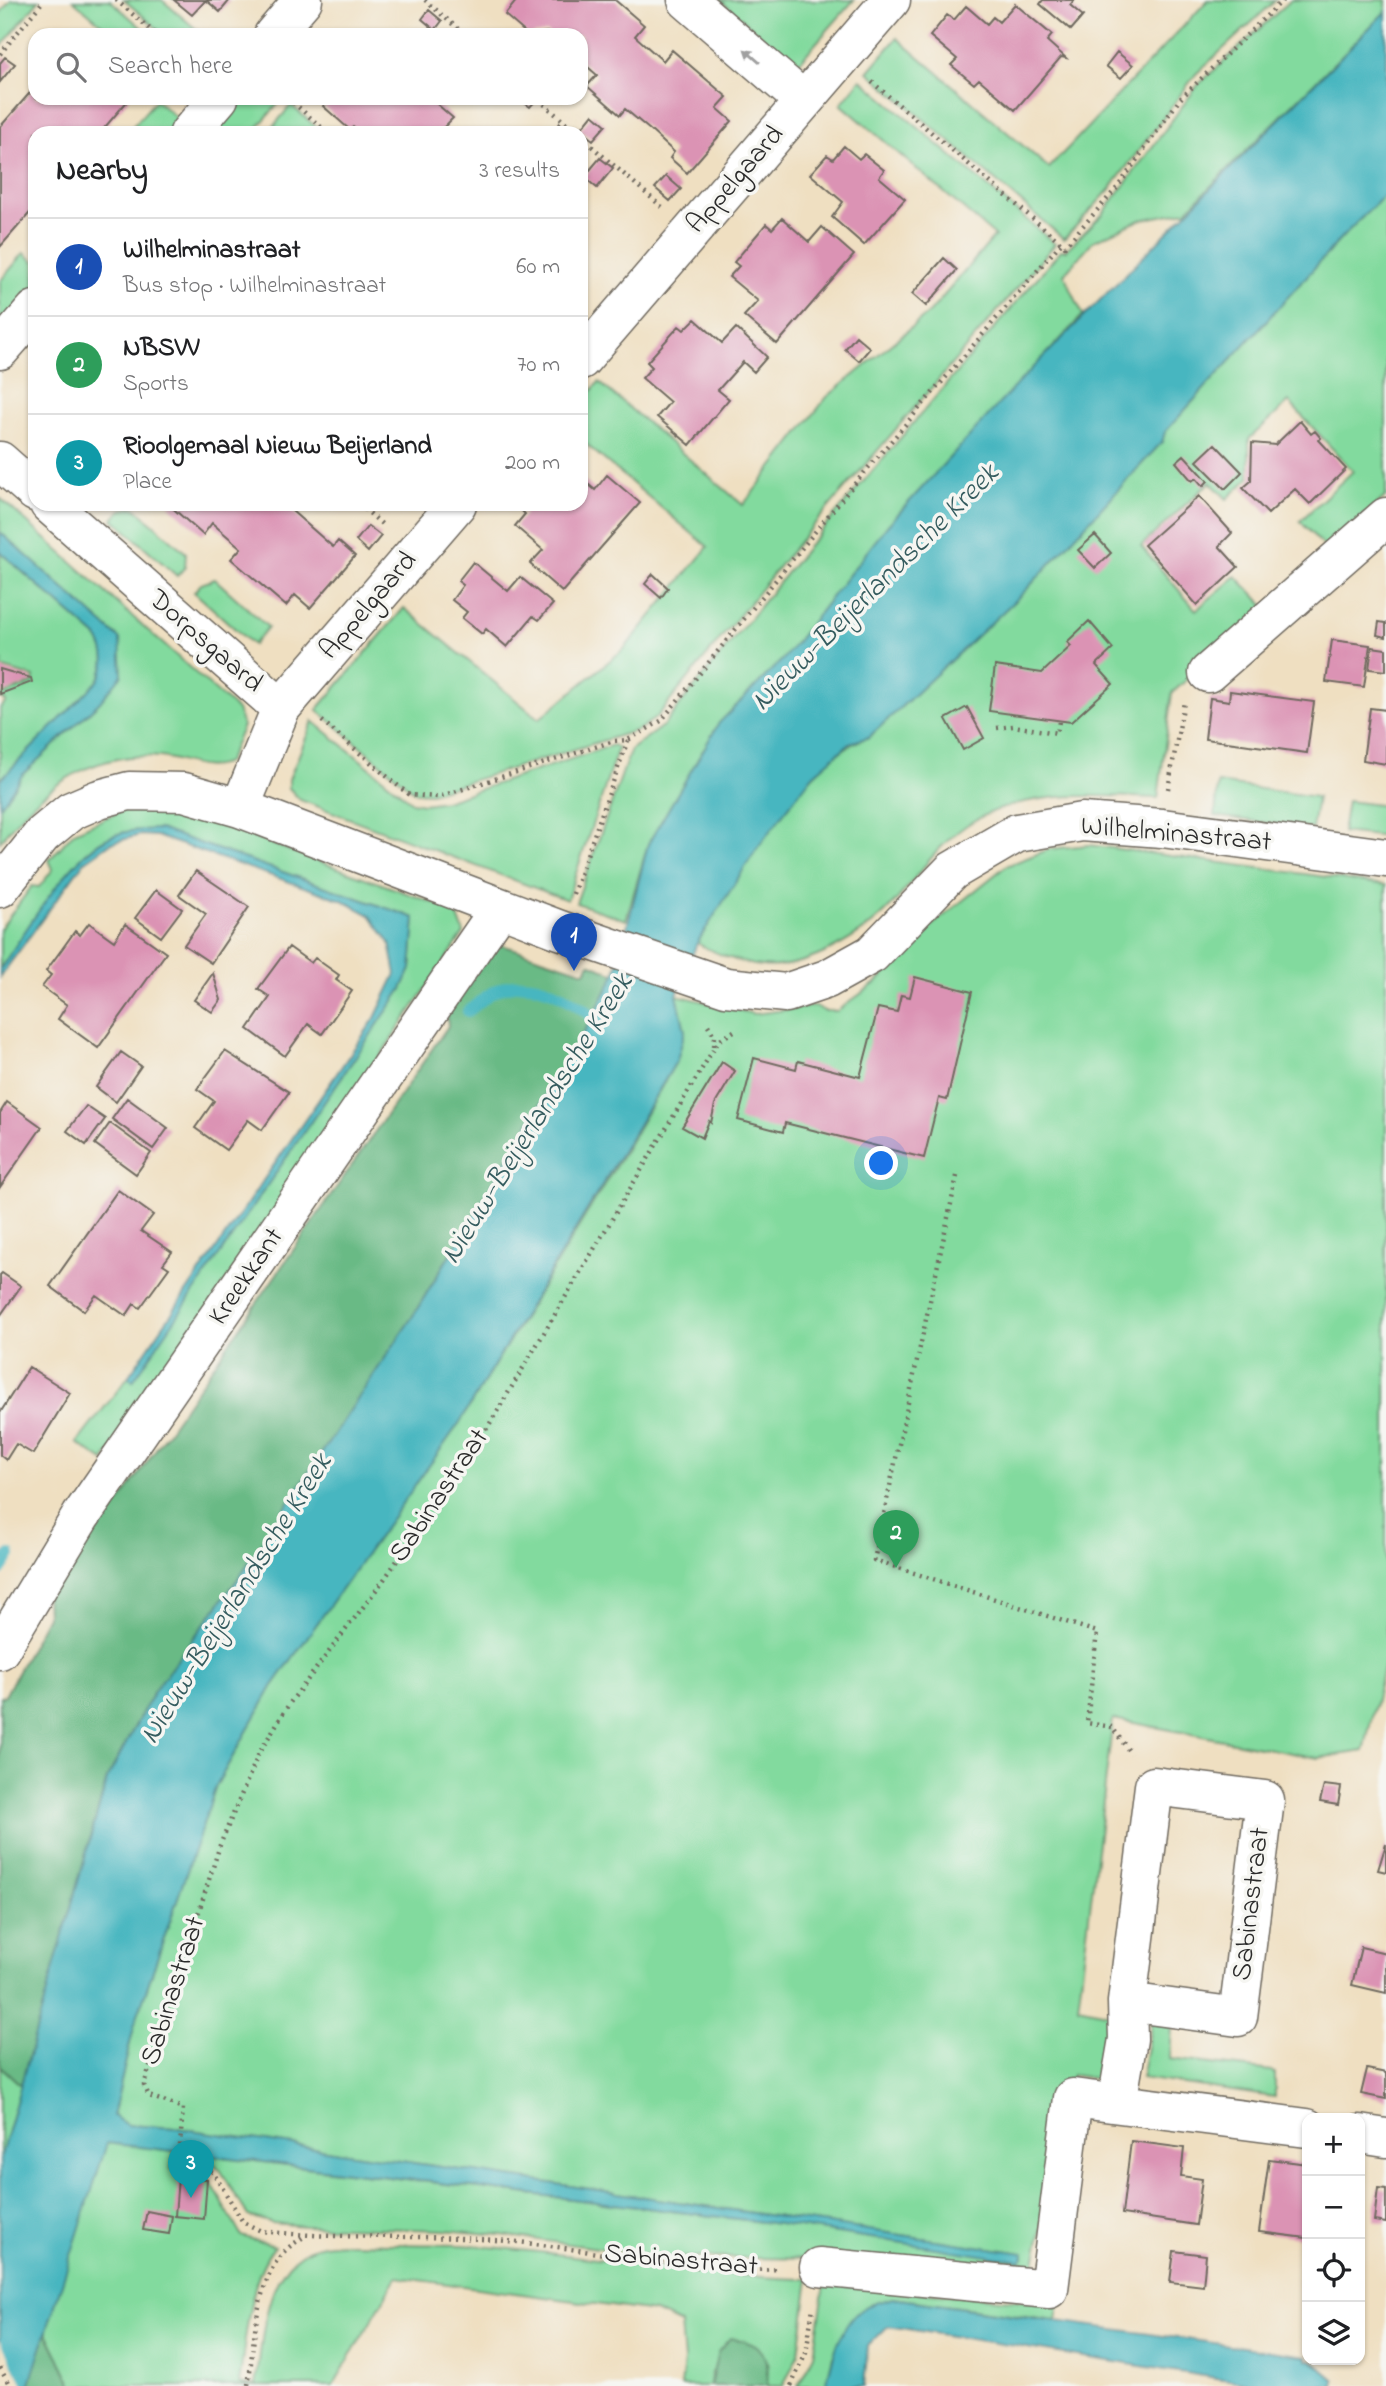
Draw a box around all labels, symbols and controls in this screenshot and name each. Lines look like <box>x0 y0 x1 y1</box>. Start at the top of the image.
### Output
search box <box>28 28 588 105</box>
icon: search <box>52 48 90 86</box>
text: Search here <box>108 48 233 86</box>
one-way arrow <box>744 49 761 64</box>
street label: Appelgaard <box>677 116 795 243</box>
text: Nearby <box>56 150 148 194</box>
text: 3 results <box>479 155 560 188</box>
text: Wilhelminastraat <box>123 232 300 270</box>
text: 1 <box>75 251 83 284</box>
text: 60 m <box>516 251 560 284</box>
text: Bus stop · Wilhelminastraat <box>123 270 386 303</box>
text: NBSVV <box>123 330 199 368</box>
text: 2 <box>73 349 85 382</box>
text: 70 m <box>517 349 560 382</box>
text: Sports <box>123 368 189 401</box>
text: Rioolgemaal Nieuw Beijerland <box>123 428 432 466</box>
text: 3 <box>74 447 84 480</box>
text: 200 m <box>505 447 560 480</box>
water label: Nieuw-Beijerlandsche Kreek <box>742 453 1011 722</box>
text: Place <box>123 466 172 499</box>
street label: Appelgaard <box>310 542 428 669</box>
street label: Dorpsgaard <box>138 580 272 704</box>
street label: Wilhelminastraat <box>1079 806 1273 864</box>
pin: 1 <box>551 913 597 971</box>
water label: Nieuw-Beijerlandsche Kreek <box>430 964 647 1273</box>
your location <box>864 1146 898 1180</box>
street label: Kreekkant <box>199 1220 295 1334</box>
street label: Sabinastraat <box>380 1421 500 1571</box>
water label: Nieuw-Beijerlandsche Kreek <box>129 1444 346 1753</box>
pin: 2 <box>873 1510 919 1568</box>
street label: Sabinastraat <box>1222 1825 1282 1983</box>
street label: Sabinastraat <box>131 1912 217 2070</box>
map controls <box>1302 2113 1365 2365</box>
button: + <box>1302 2113 1365 2176</box>
pin: 3 <box>168 2140 214 2198</box>
button: − <box>1302 2176 1365 2239</box>
street label: Sabinastraat <box>603 2234 759 2288</box>
button: locate <box>1302 2239 1365 2302</box>
button: layers <box>1302 2302 1365 2365</box>

